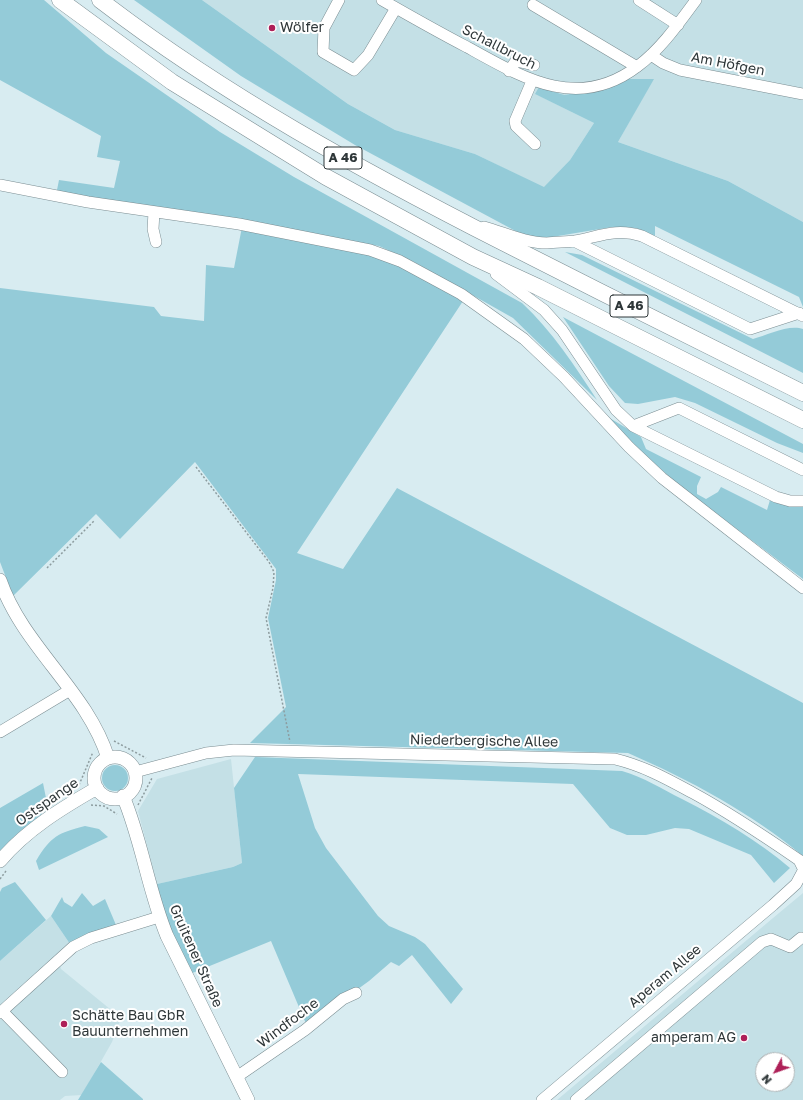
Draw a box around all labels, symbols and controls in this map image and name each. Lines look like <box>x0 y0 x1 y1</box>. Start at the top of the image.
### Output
place label: Wölfer <box>280 20 324 36</box>
street label: Schallbruch <box>459 21 539 73</box>
marker: Wölfer <box>267 23 277 33</box>
street label: Am Höfgen <box>690 49 766 79</box>
road number: A 46 <box>324 147 362 169</box>
road number: A 46 <box>610 295 648 317</box>
street label: Niederbergische Allee <box>410 731 558 751</box>
street label: Ostspange <box>12 774 82 830</box>
street label: Gruitener Straße <box>166 902 226 1010</box>
street label: Aperam Allee <box>625 941 705 1011</box>
street label: Windfoche <box>254 995 322 1051</box>
place label: Schätte Bau GbR Bauunternehmen <box>72 1008 188 1040</box>
marker: Schätte Bau GbR Bauunternehmen <box>59 1019 69 1029</box>
place label: amperam AG <box>651 1030 736 1046</box>
marker: amperam AG <box>739 1033 749 1043</box>
north arrow <box>755 1052 795 1092</box>
text: N <box>759 1072 774 1087</box>

